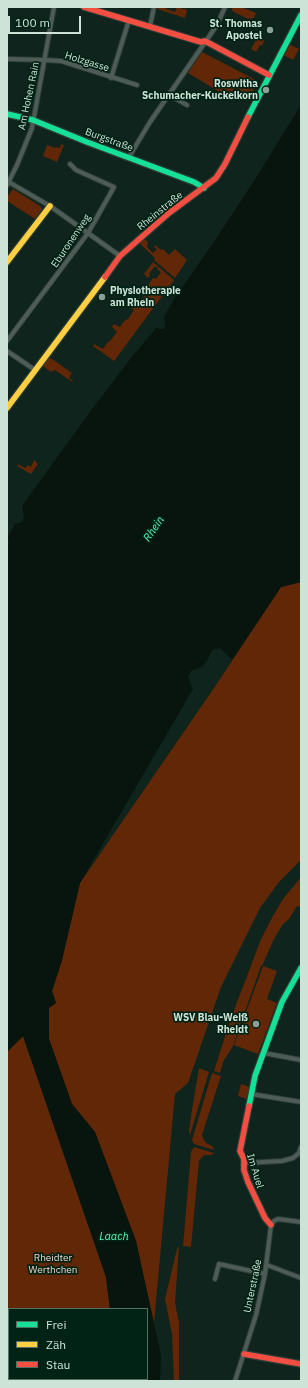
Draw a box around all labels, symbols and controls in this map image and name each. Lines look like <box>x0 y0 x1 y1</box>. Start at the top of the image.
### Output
scale bar <box>10 8 83 34</box>
text: 100 m <box>15 15 50 30</box>
place label: St. Thomas Apostel <box>209 18 262 42</box>
marker: St. Thomas Apostel <box>265 25 275 35</box>
street label: Holzgasse <box>63 50 111 74</box>
street label: Am Hohen Rain <box>16 61 42 131</box>
place label: Roswitha Schumacher-Kuckelkorn <box>142 78 258 102</box>
marker: Roswitha Schumacher-Kuckelkorn <box>261 85 271 95</box>
street label: Burgstraße <box>83 126 135 154</box>
street label: Rheinstraße <box>135 189 185 233</box>
street label: Eburonenweg <box>49 212 93 270</box>
place label: Physiotherapie am Rhein <box>110 285 181 308</box>
marker: Physiotherapie am Rhein <box>97 292 107 302</box>
water label: Rhein <box>141 514 167 544</box>
place label: WSV Blau-Weiß Rheidt <box>173 1012 248 1036</box>
marker: WSV Blau-Weiß Rheidt <box>251 1019 261 1029</box>
street label: Im Auel <box>244 1152 266 1190</box>
water label: Laach <box>99 1230 129 1244</box>
park label: Rheidter Werthchen <box>28 1252 78 1276</box>
street label: Unterstraße <box>241 1258 265 1314</box>
legend <box>8 1308 148 1380</box>
text: Frei <box>46 1317 66 1332</box>
text: Zäh <box>46 1337 66 1352</box>
text: Stau <box>46 1357 70 1372</box>

